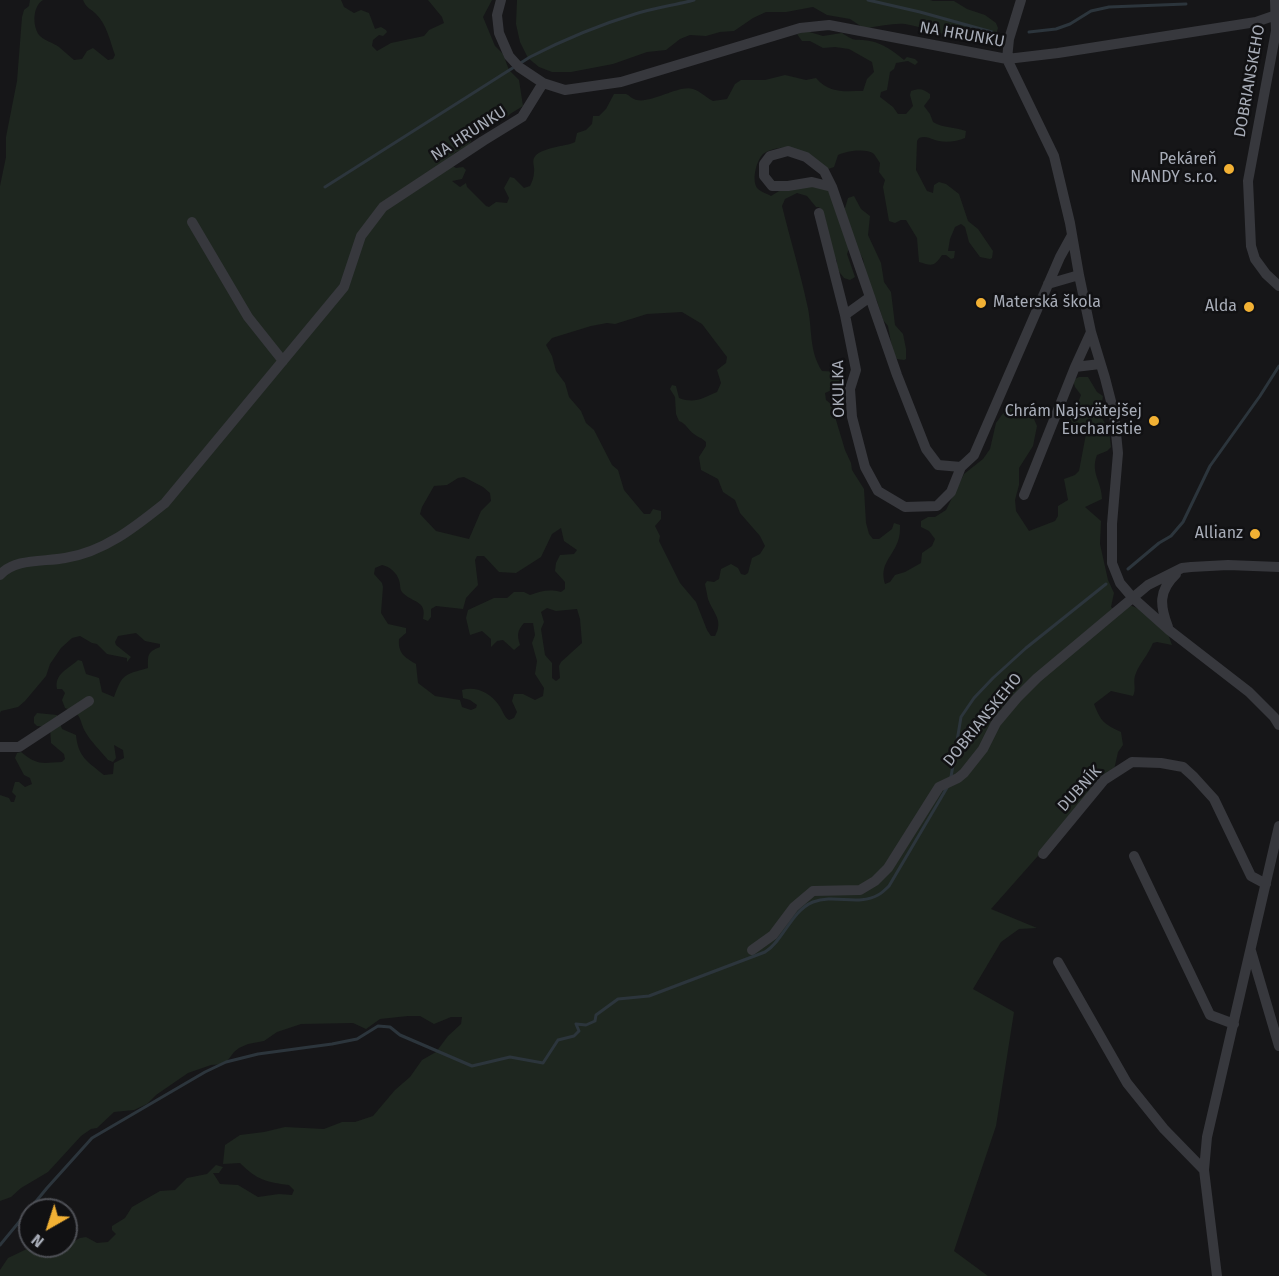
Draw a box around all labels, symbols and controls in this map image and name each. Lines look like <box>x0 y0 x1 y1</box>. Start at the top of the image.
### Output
street label: NA HRUNKU <box>918 18 1006 52</box>
street label: DOBRIANSKEHO <box>1231 23 1269 139</box>
street label: NA HRUNKU <box>428 102 510 166</box>
place label: Pekáreň NANDY s.r.o. <box>1130 150 1217 188</box>
marker: Pekáreň NANDY s.r.o. <box>1222 162 1236 176</box>
place label: Materská škola <box>993 293 1101 313</box>
marker: Materská škola <box>974 296 988 310</box>
place label: Alda <box>1205 297 1237 317</box>
marker: Alda <box>1242 300 1256 314</box>
street label: OKULKA <box>829 360 849 418</box>
place label: Chrám Najsvätejšej Eucharistie <box>1005 402 1142 440</box>
marker: Chrám Najsvätejšej Eucharistie <box>1147 414 1161 428</box>
place label: Allianz <box>1195 524 1243 544</box>
marker: Allianz <box>1248 527 1262 541</box>
street label: DOBRIANSKEHO <box>940 670 1026 770</box>
street label: DUBNÍK <box>1054 762 1106 816</box>
north arrow <box>18 1198 78 1258</box>
text: N <box>28 1230 48 1252</box>

